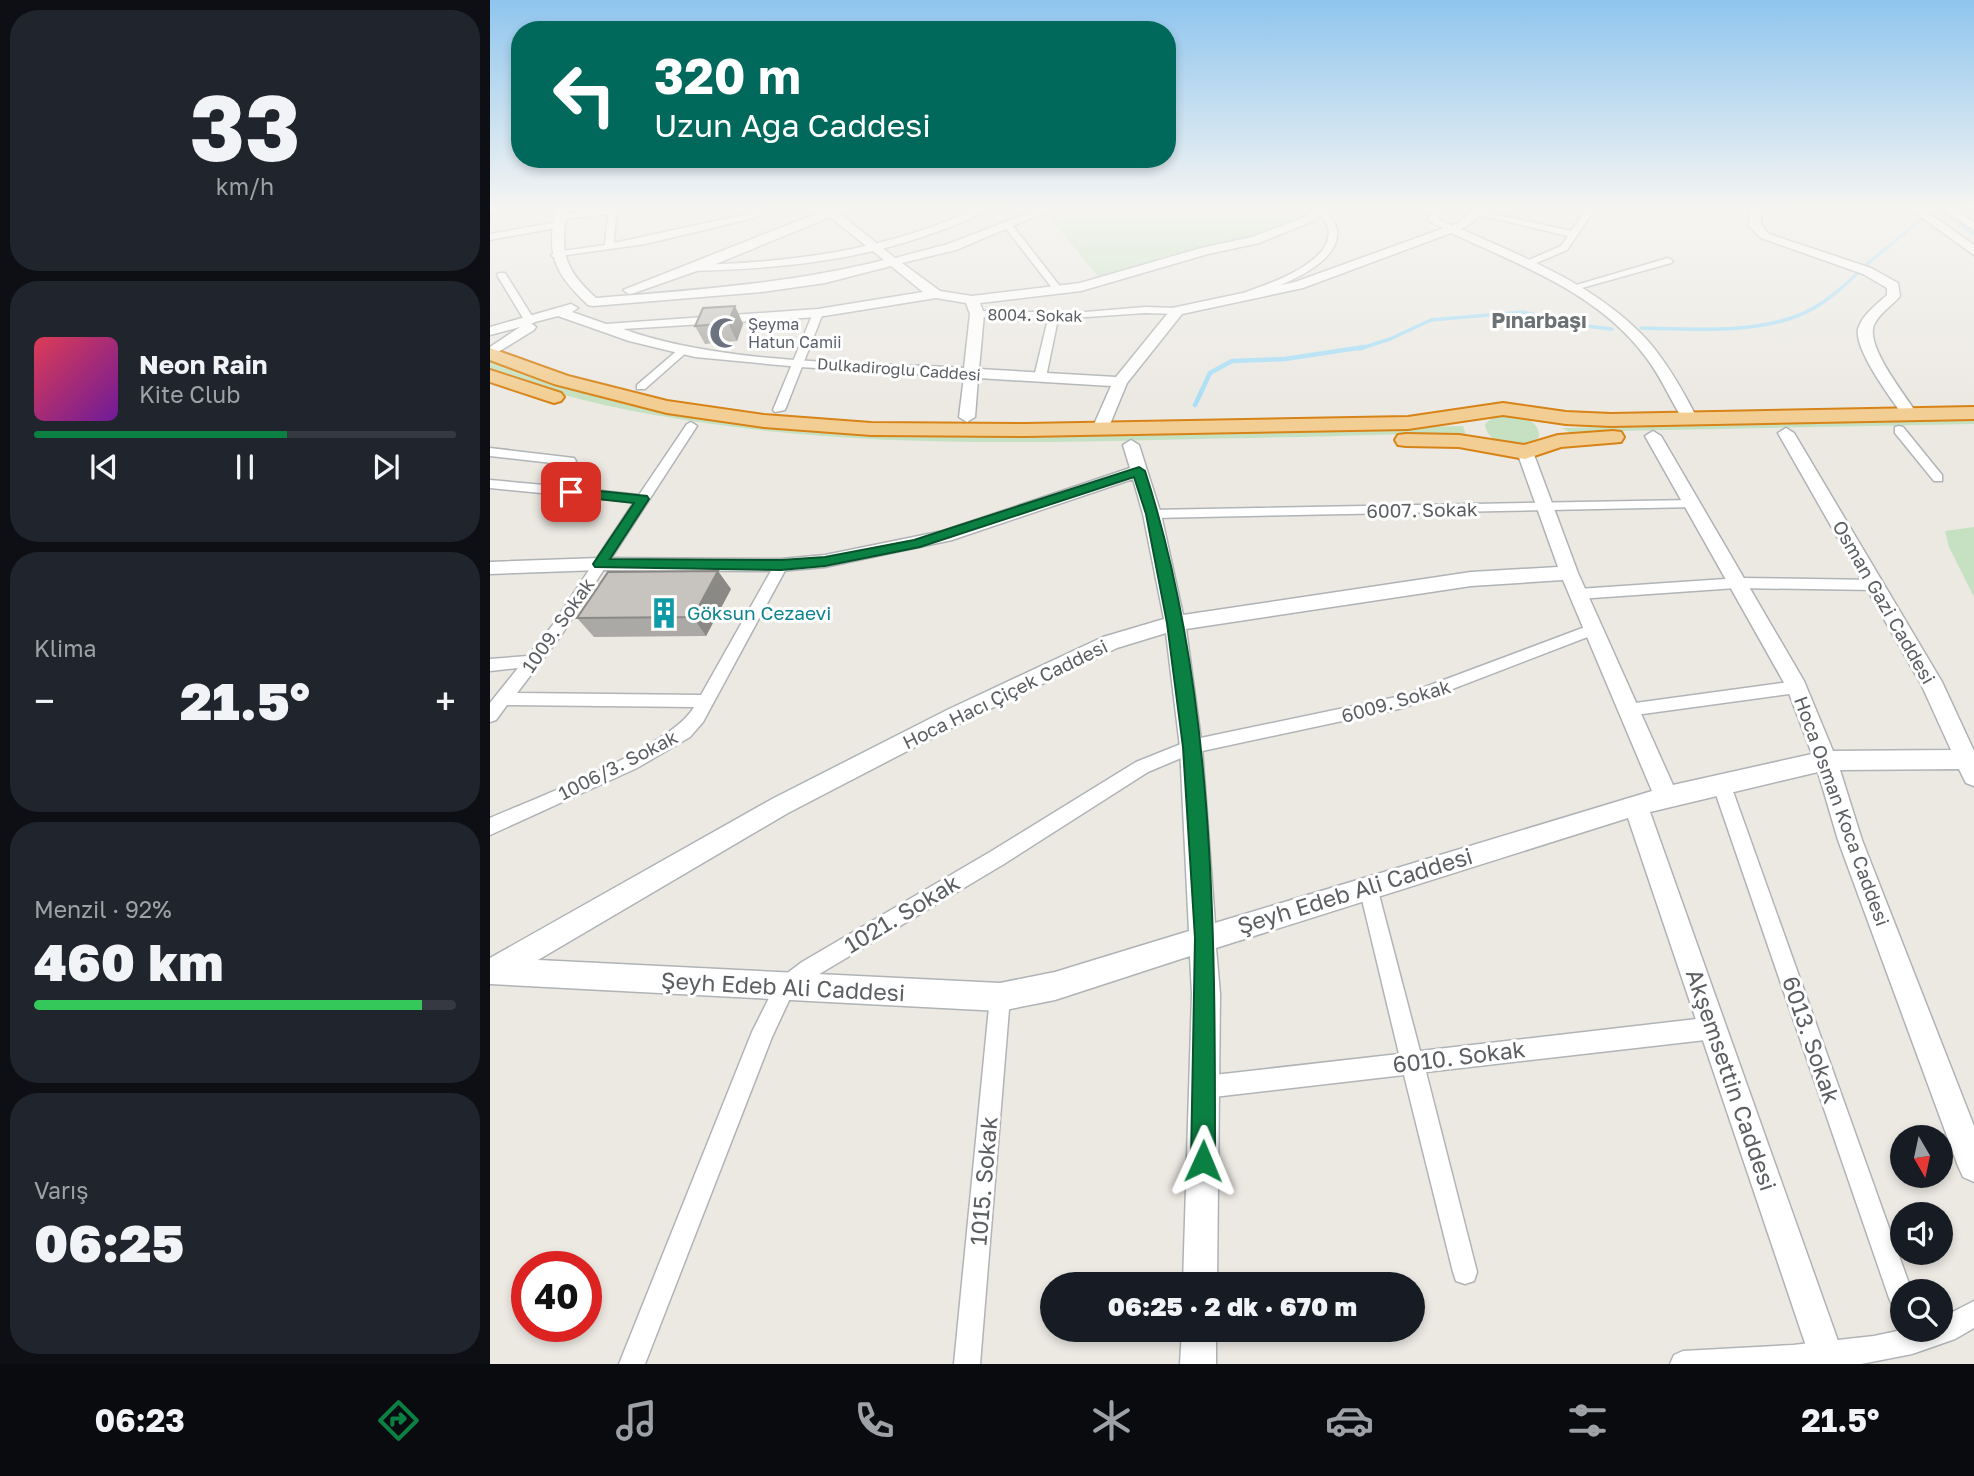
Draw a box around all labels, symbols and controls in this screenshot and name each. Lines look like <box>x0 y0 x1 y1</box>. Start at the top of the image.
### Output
text: 320 m <box>654 46 801 105</box>
icon: left <box>539 49 630 140</box>
text: 33 <box>189 72 301 181</box>
text: Uzun Ağa Caddesi <box>654 106 931 144</box>
text: km/h <box>216 172 274 200</box>
street label: 8004. Sokak <box>987 304 1083 326</box>
district label: Pınarbaşı <box>1491 307 1587 333</box>
place label: Şeyma Hatun Camii <box>748 314 842 352</box>
mosque icon: Şeyma Hatun Camii <box>708 316 742 350</box>
text: Neon Rain <box>139 349 268 380</box>
street label: Dulkadiroğlu Caddesi <box>816 353 982 385</box>
text: Kite Club <box>139 380 240 408</box>
icon: previous <box>85 448 123 486</box>
icon: pause <box>226 448 264 486</box>
icon: next <box>367 448 405 486</box>
pin <box>541 462 601 522</box>
icon: arrive <box>552 473 590 511</box>
street label: 6007. Sokak <box>1366 497 1478 522</box>
street label: Osman Gazi Caddesi <box>1828 516 1941 688</box>
street label: 1009. Sokak <box>517 573 599 676</box>
building icon: Göksun Cezaevi <box>647 596 681 630</box>
place label: Göksun Cezaevi <box>687 601 831 624</box>
text: Klima <box>34 634 97 662</box>
street label: Hoca Hacı Çiçek Caddesi <box>899 634 1111 753</box>
text: 21.5° <box>180 669 310 731</box>
street label: 6009. Sokak <box>1339 674 1453 727</box>
text: − <box>34 678 55 723</box>
text: + <box>435 678 456 723</box>
street label: Hoca Osman Koca Caddesi <box>1790 693 1895 929</box>
street label: 1006/3. Sokak <box>554 725 681 804</box>
street label: Şeyh Edeb Ali Caddesi <box>1234 841 1476 939</box>
street label: 1021. Sokak <box>839 868 964 959</box>
text: Menzil · 92% <box>34 895 172 923</box>
text: 460 km <box>34 930 223 992</box>
street label: Akşemsettin Caddesi <box>1681 965 1783 1194</box>
street label: Şeyh Edeb Ali Caddesi <box>660 966 906 1006</box>
street label: 6013. Sokak <box>1777 972 1847 1107</box>
street label: 6010. Sokak <box>1391 1034 1527 1078</box>
street label: 1015. Sokak <box>963 1115 1003 1247</box>
position arrow <box>1166 1124 1240 1198</box>
north arrow <box>1890 1125 1953 1188</box>
map controls <box>1890 1125 1953 1342</box>
text: Varış <box>34 1176 88 1204</box>
button: sound <box>1890 1202 1953 1265</box>
text: 06:25 <box>34 1211 184 1273</box>
speed limit sign: 40 <box>511 1251 602 1342</box>
button: search <box>1890 1279 1953 1342</box>
text: 06:25 · 2 dk · 670 m <box>1108 1291 1357 1322</box>
icon: directions <box>374 1396 423 1445</box>
icon: music <box>612 1396 661 1445</box>
icon: phone <box>850 1396 899 1445</box>
icon: climate <box>1087 1396 1136 1445</box>
icon: car <box>1325 1396 1374 1445</box>
icon: filters <box>1563 1396 1612 1445</box>
text: 06:23 <box>94 1401 185 1439</box>
text: 21.5° <box>1801 1401 1879 1439</box>

